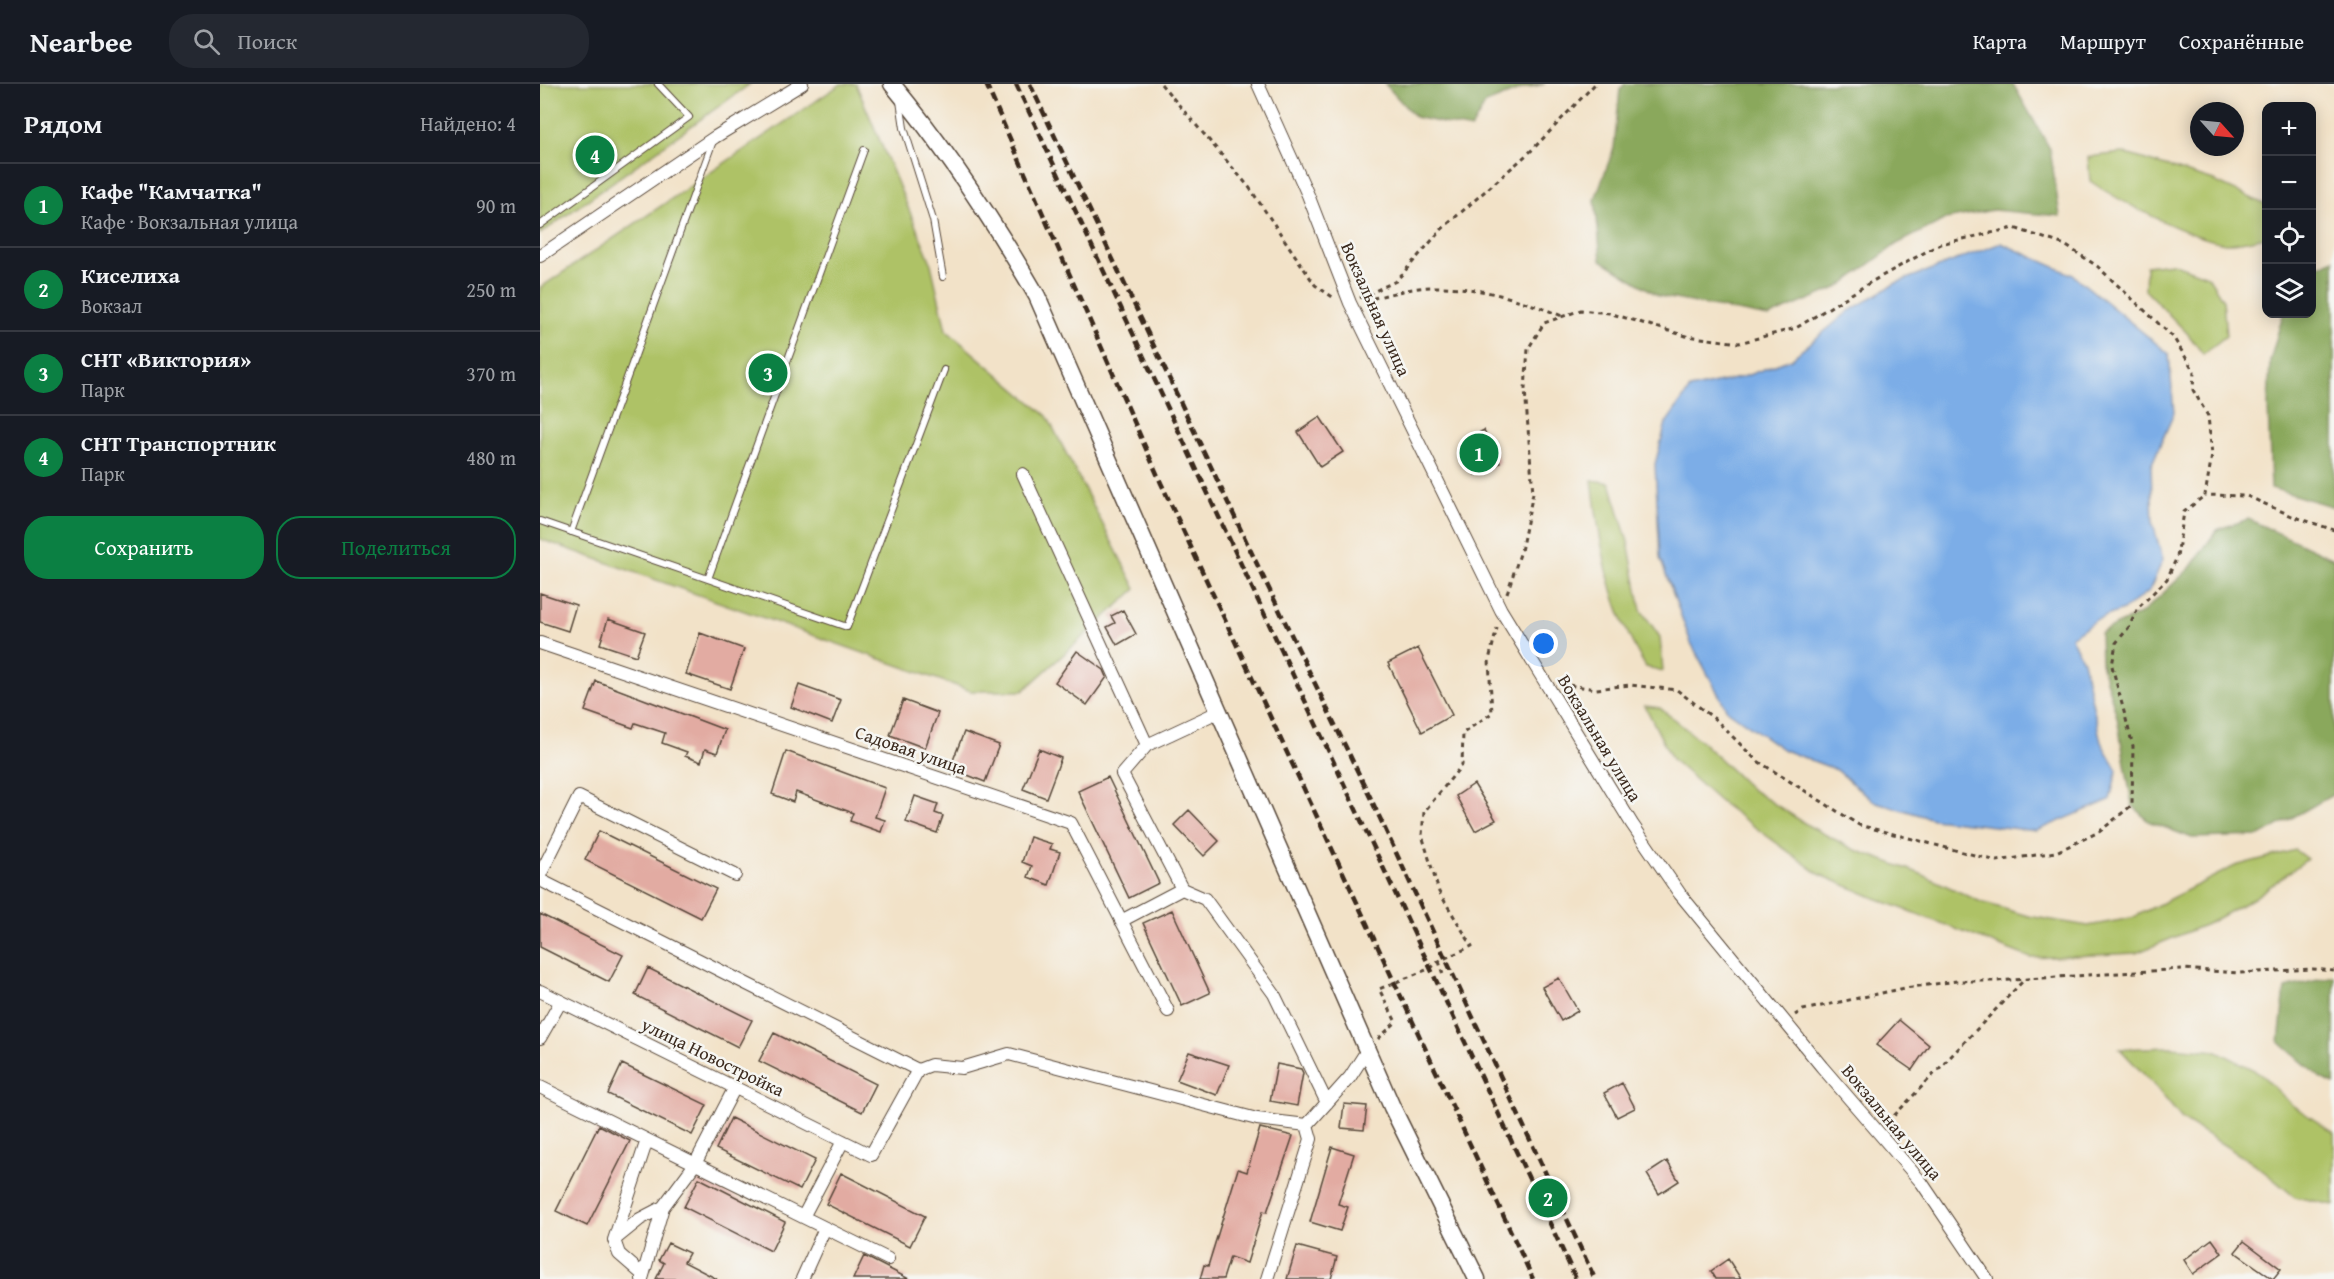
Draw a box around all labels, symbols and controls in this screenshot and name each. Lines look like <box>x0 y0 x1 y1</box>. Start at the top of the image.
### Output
search box <box>169 14 589 68</box>
text: Nearbee <box>30 21 133 62</box>
icon: search <box>190 25 223 58</box>
text: Поиск <box>238 25 297 57</box>
text: Карта <box>1973 26 2027 57</box>
text: Маршрут <box>2060 26 2146 57</box>
text: Сохранённые <box>2179 26 2304 57</box>
north arrow <box>2190 102 2244 156</box>
map controls <box>2262 102 2316 318</box>
button: + <box>2262 102 2316 156</box>
text: Рядом <box>24 104 102 143</box>
text: Найдено: 4 <box>420 109 516 138</box>
pin: 4 <box>576 132 614 178</box>
button: − <box>2262 156 2316 210</box>
text: Кафе "Камчатка" <box>81 175 262 207</box>
text: 1 <box>38 191 49 220</box>
text: 90 m <box>476 191 516 220</box>
text: Кафе · Вокзальная улица <box>81 207 298 236</box>
button: locate <box>2262 210 2316 264</box>
street label: Вокзальная улица <box>1334 238 1418 381</box>
text: Киселиха <box>81 259 180 291</box>
button: layers <box>2262 264 2316 318</box>
text: 2 <box>38 275 49 304</box>
text: 250 m <box>466 275 516 304</box>
text: Вокзал <box>81 291 142 320</box>
text: СНТ «Виктория» <box>81 343 251 375</box>
pin: 3 <box>748 350 788 396</box>
text: 3 <box>38 359 49 388</box>
text: 370 m <box>466 359 516 388</box>
text: Парк <box>81 375 125 404</box>
text: СНТ Транспортник <box>81 427 276 459</box>
pin: 1 <box>1460 430 1498 476</box>
text: 4 <box>38 443 49 472</box>
text: 480 m <box>466 443 516 472</box>
text: Парк <box>81 459 125 488</box>
button: Сохранить <box>24 516 264 579</box>
button: Поделиться <box>276 516 516 579</box>
your location <box>1529 629 1558 658</box>
street label: Вокзальная улица <box>1551 669 1649 807</box>
street label: Садовая улица <box>852 718 971 782</box>
street label: улица Новостройка <box>636 1010 789 1103</box>
street label: Вокзальная улица <box>1835 1058 1949 1186</box>
pin: 2 <box>1528 1176 1568 1220</box>

